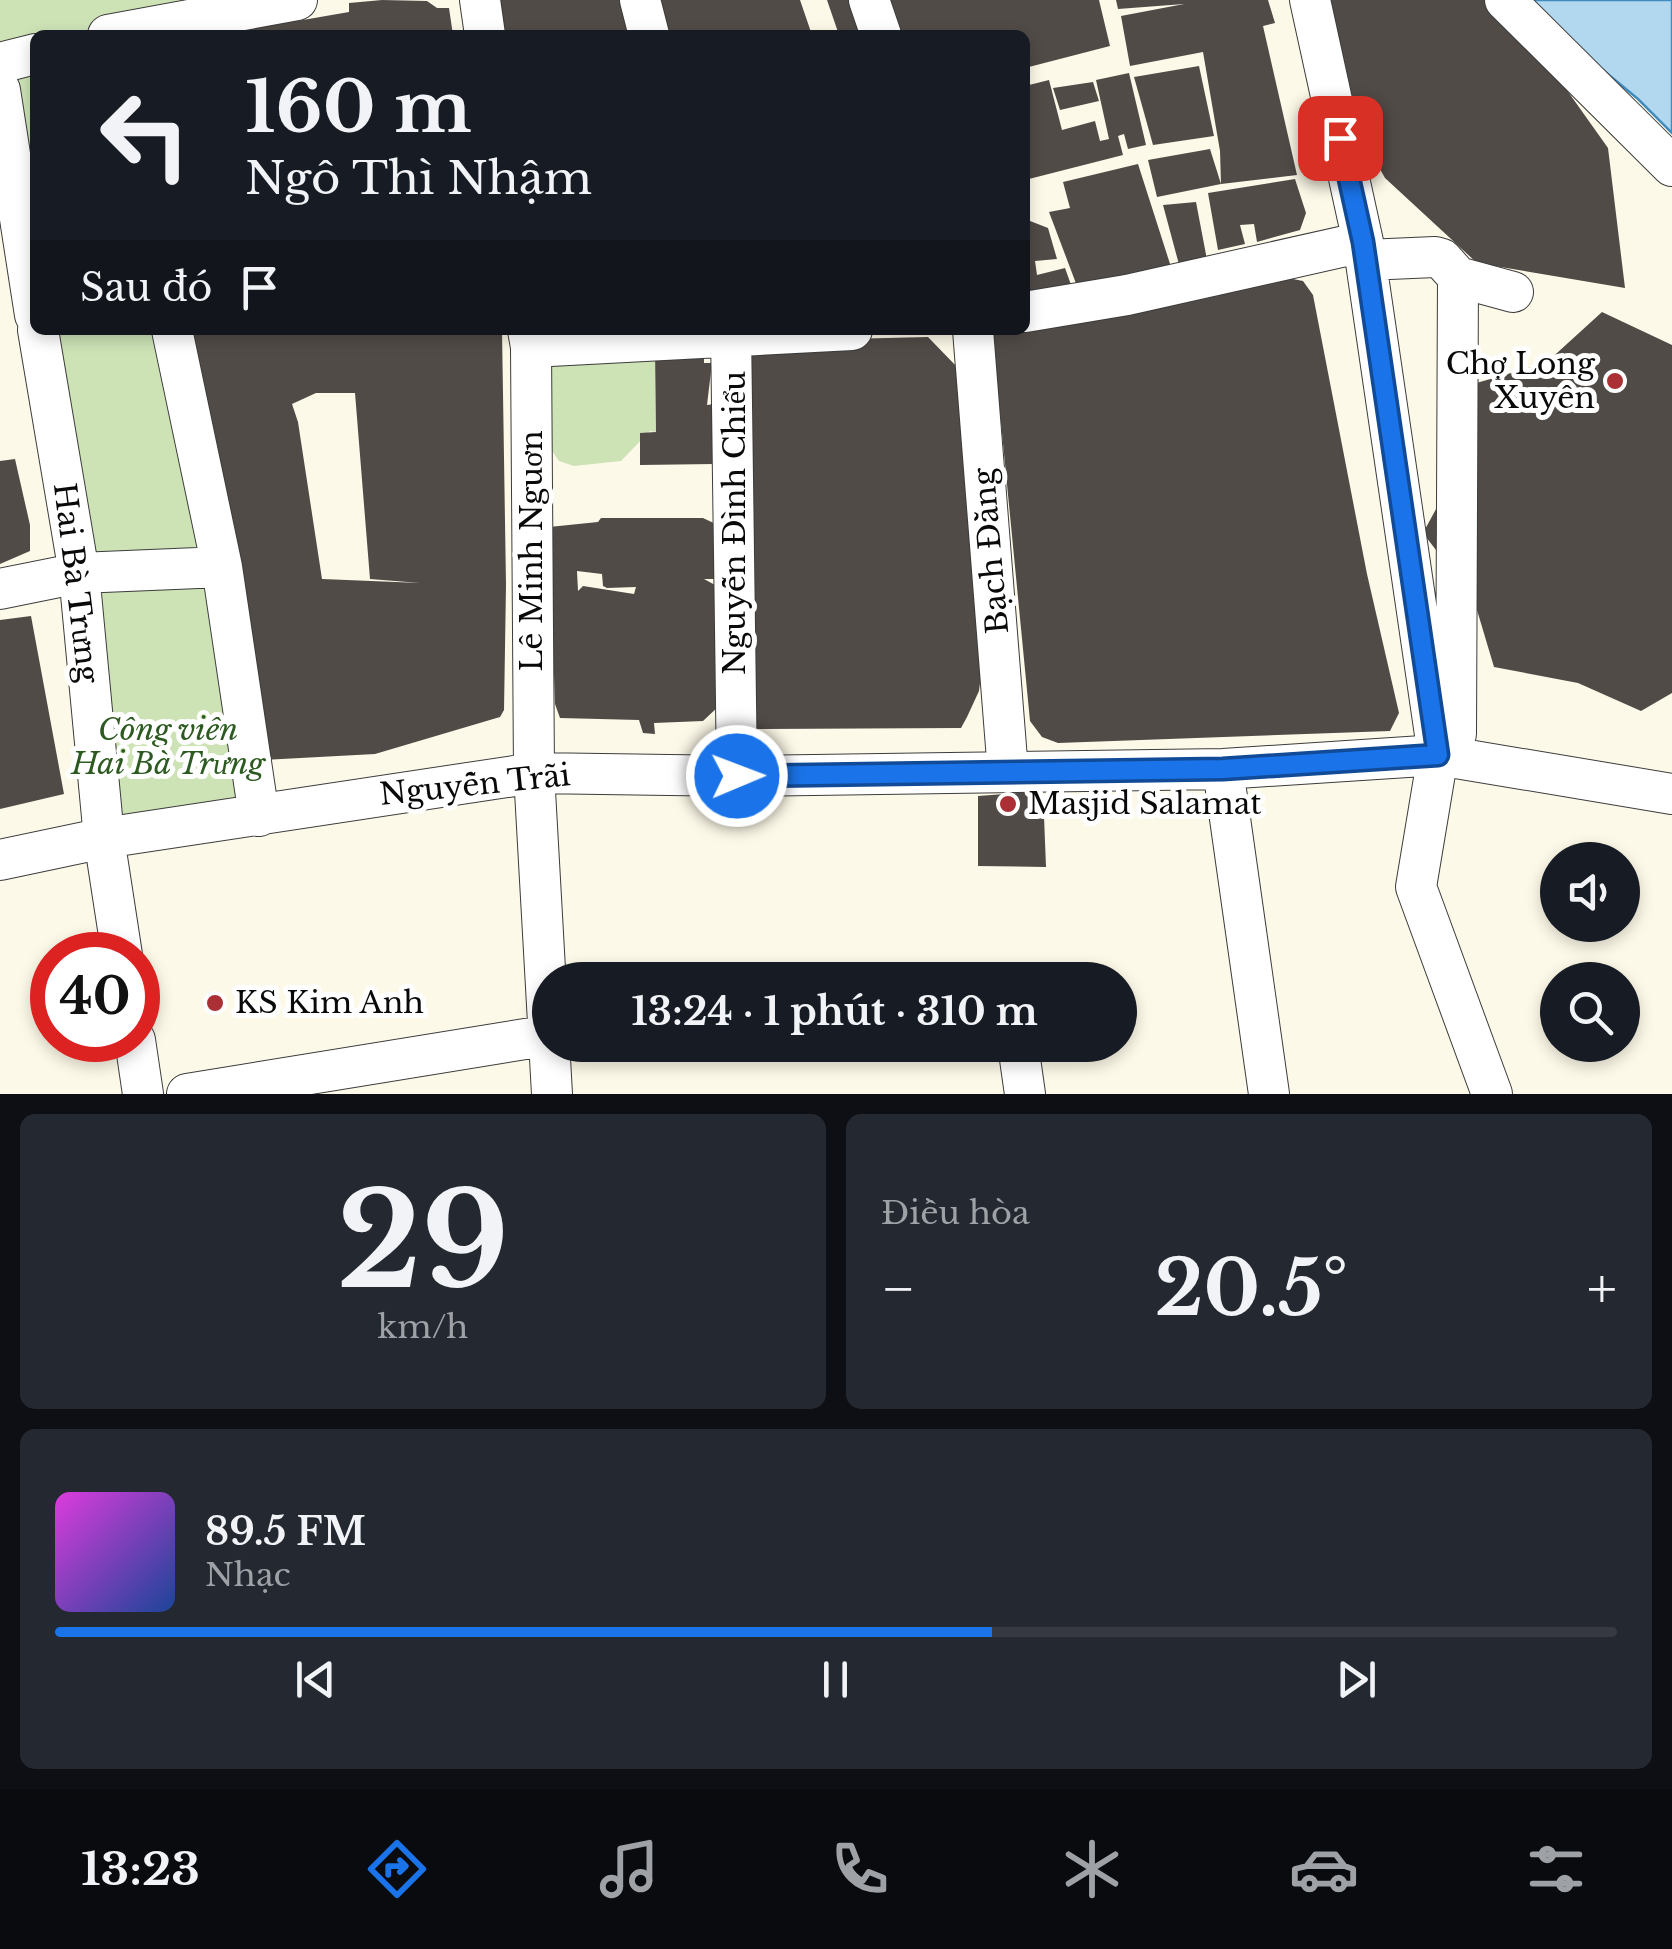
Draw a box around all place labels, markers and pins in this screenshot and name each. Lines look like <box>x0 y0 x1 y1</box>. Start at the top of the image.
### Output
pin <box>1298 96 1383 181</box>
place label: Chợ Long Xuyên <box>1446 345 1596 416</box>
marker: Chợ Long Xuyên <box>1604 370 1626 392</box>
place label: Masjid Salamat <box>1028 785 1262 822</box>
marker: Masjid Salamat <box>997 793 1019 815</box>
place label: KS Kim Anh <box>235 984 424 1021</box>
marker: KS Kim Anh <box>204 992 226 1014</box>

